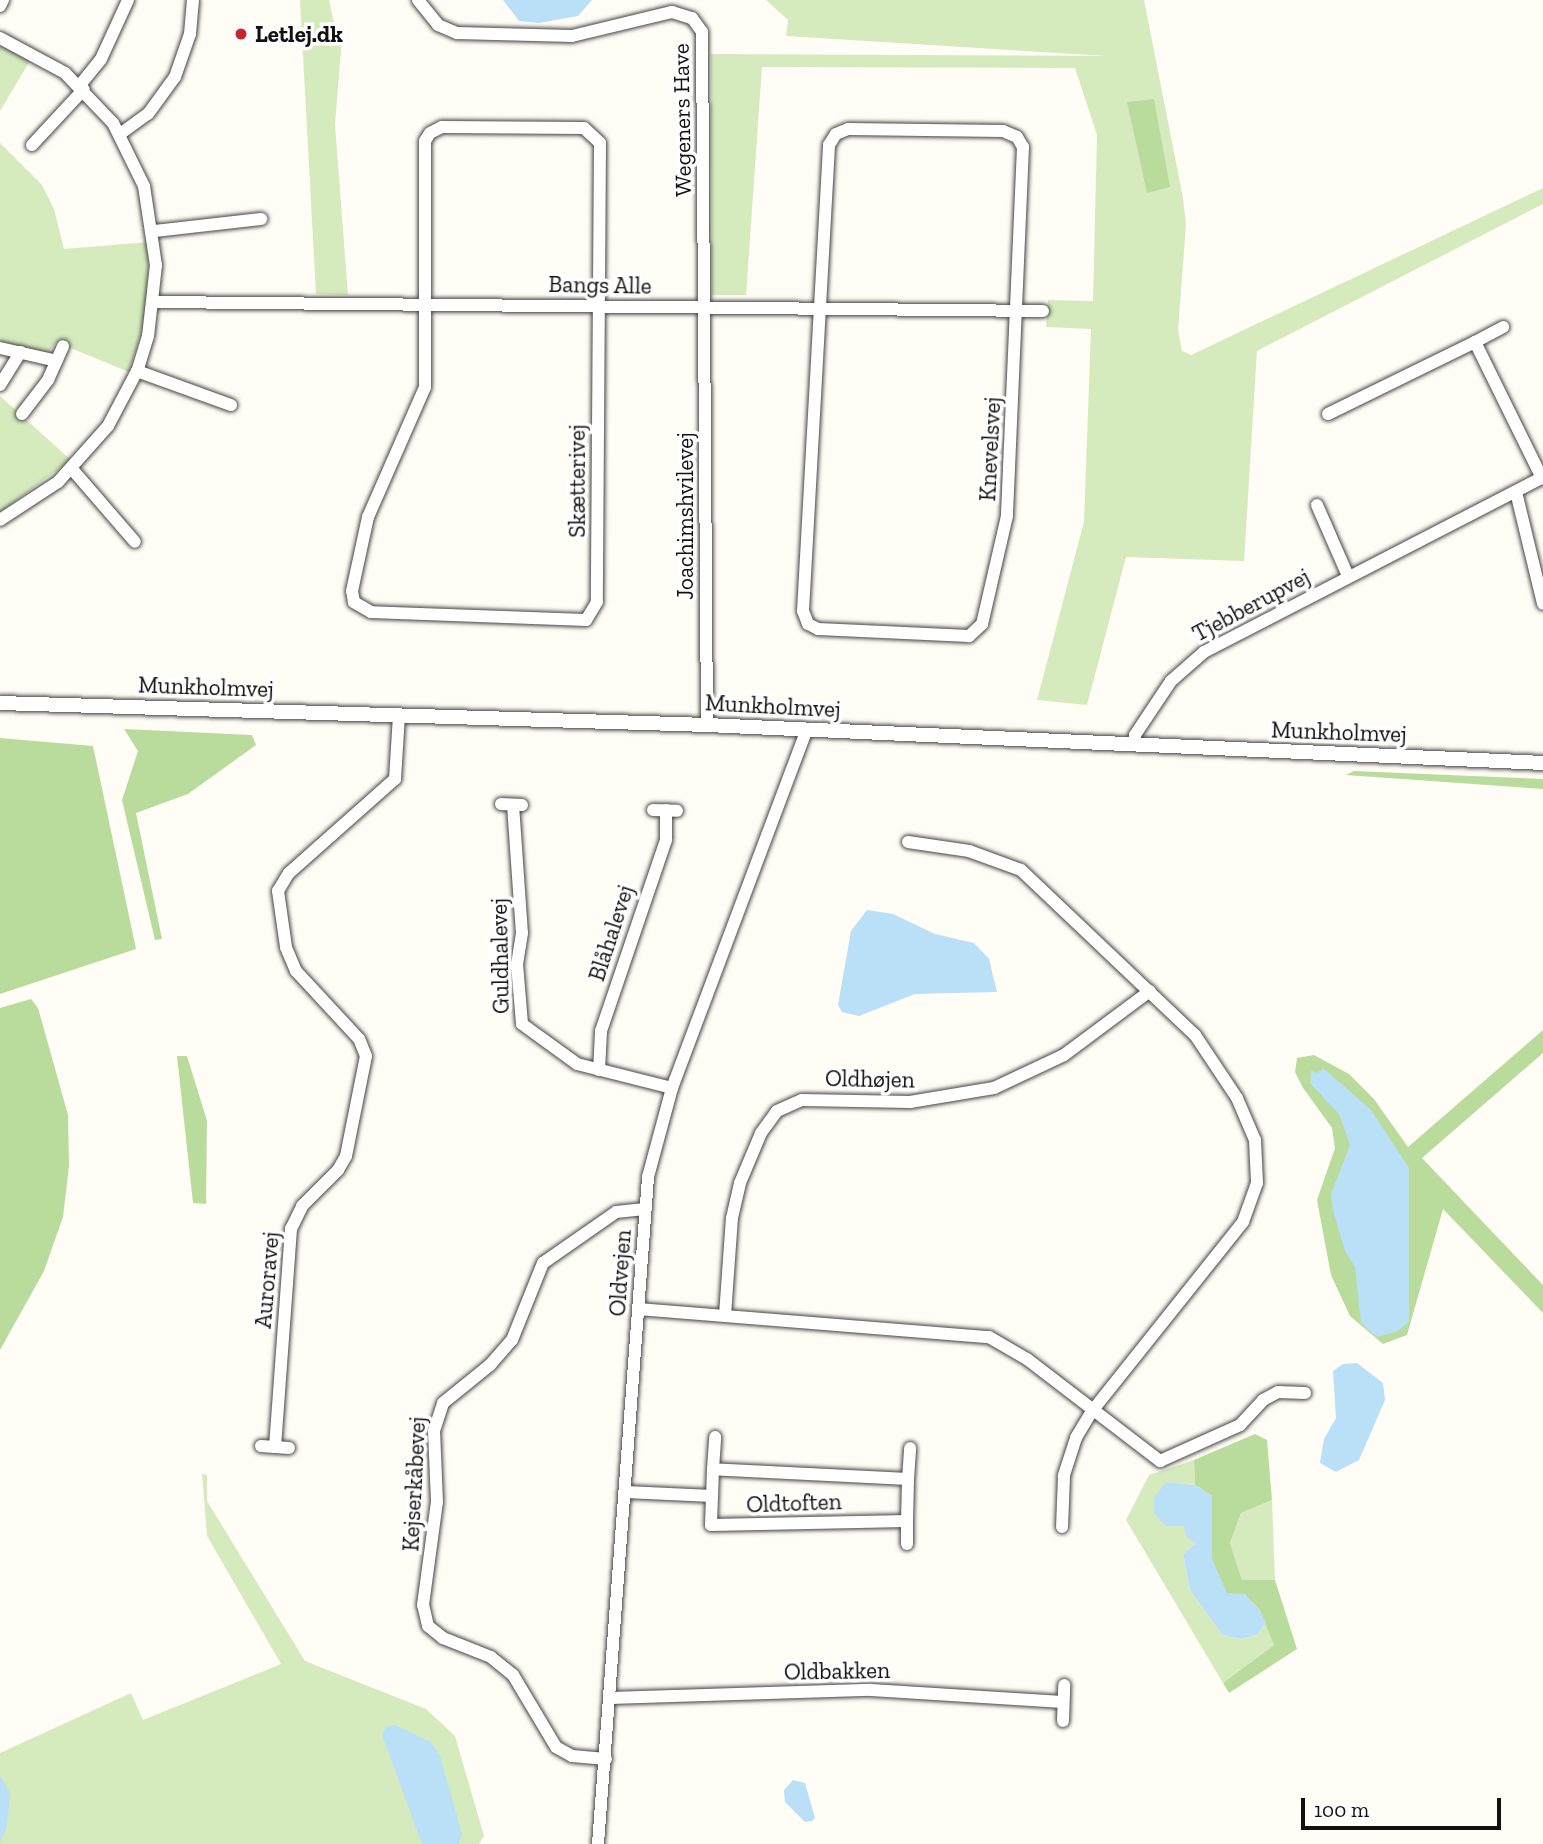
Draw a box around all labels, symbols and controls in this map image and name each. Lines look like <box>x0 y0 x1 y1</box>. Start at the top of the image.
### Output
place label: Letlej.dk <box>255 20 343 48</box>
marker: Letlej.dk <box>233 26 249 42</box>
street label: Wegeners Have <box>667 43 697 197</box>
street label: Bangs Alle <box>548 270 652 300</box>
street label: Knevelsvej <box>973 396 1007 502</box>
street label: Skætterivej <box>563 424 591 538</box>
street label: Joachimshvilevej <box>671 432 699 600</box>
street label: Tjebberupvej <box>1188 563 1314 647</box>
street label: Munkholmvej <box>138 671 274 703</box>
street label: Munkholmvej <box>704 689 842 723</box>
street label: Munkholmvej <box>1271 716 1407 748</box>
street label: Blåhalevej <box>583 881 639 985</box>
street label: Guldhalevej <box>485 898 515 1014</box>
street label: Oldhøjen <box>825 1064 915 1094</box>
street label: Oldvejen <box>603 1229 637 1317</box>
street label: Auroravej <box>249 1230 285 1330</box>
street label: Kejserkåbevej <box>397 1416 431 1552</box>
street label: Oldtoften <box>746 1488 842 1518</box>
street label: Oldbakken <box>784 1656 890 1686</box>
scale bar <box>1305 1784 1504 1828</box>
text: 100 m <box>1314 1797 1369 1822</box>

